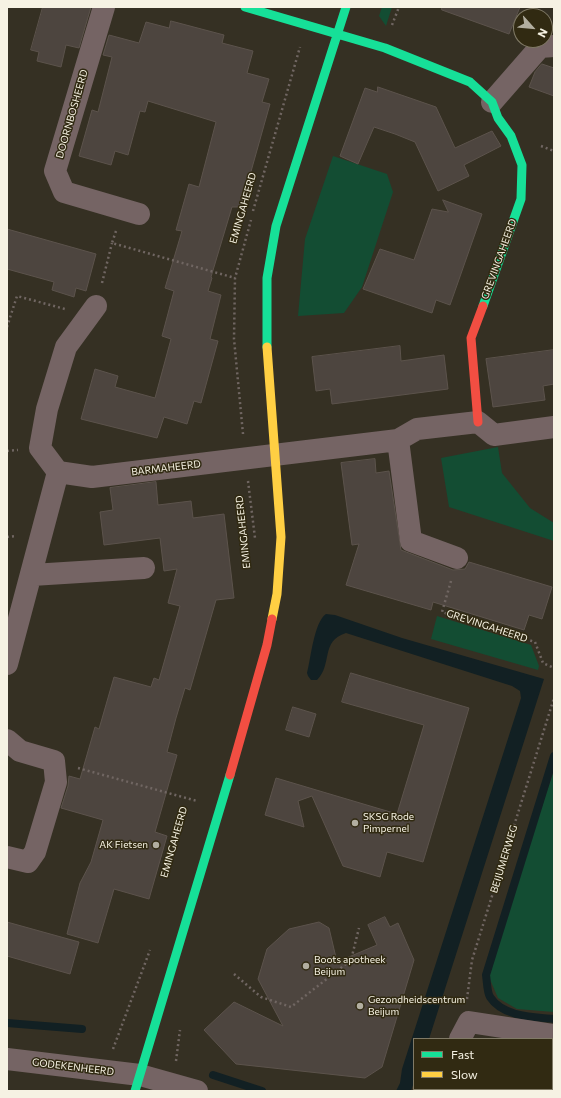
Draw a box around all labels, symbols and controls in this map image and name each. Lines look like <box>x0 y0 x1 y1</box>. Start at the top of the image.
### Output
north arrow <box>513 8 553 48</box>
text: N <box>536 27 551 40</box>
street label: DOORNBOSHEERD <box>54 68 90 160</box>
street label: EMINGAHEERD <box>227 171 259 245</box>
street label: GREVINGAHEERD <box>479 217 519 301</box>
street label: BARMAHEERD <box>131 458 201 478</box>
street label: EMINGAHEERD <box>233 495 253 569</box>
street label: GREVINGAHEERD <box>445 607 529 645</box>
street label: EMINGAHEERD <box>158 805 190 879</box>
place label: SKSG Rode Pimpernel <box>363 811 414 834</box>
marker: SKSG Rode Pimpernel <box>350 818 360 828</box>
street label: BEIJUMERWEG <box>488 823 520 895</box>
place label: AK Fietsen <box>99 839 148 851</box>
marker: AK Fietsen <box>151 840 161 850</box>
place label: Boots apotheek Beijum <box>314 954 386 978</box>
marker: Boots apotheek Beijum <box>301 961 311 971</box>
place label: Gezondheidscentrum Beijum <box>368 994 465 1018</box>
marker: Gezondheidscentrum Beijum <box>355 1001 365 1011</box>
legend <box>413 1038 553 1090</box>
text: Fast <box>451 1047 474 1061</box>
street label: GODEKENHEERD <box>31 1056 115 1078</box>
text: Slow <box>451 1067 478 1081</box>

